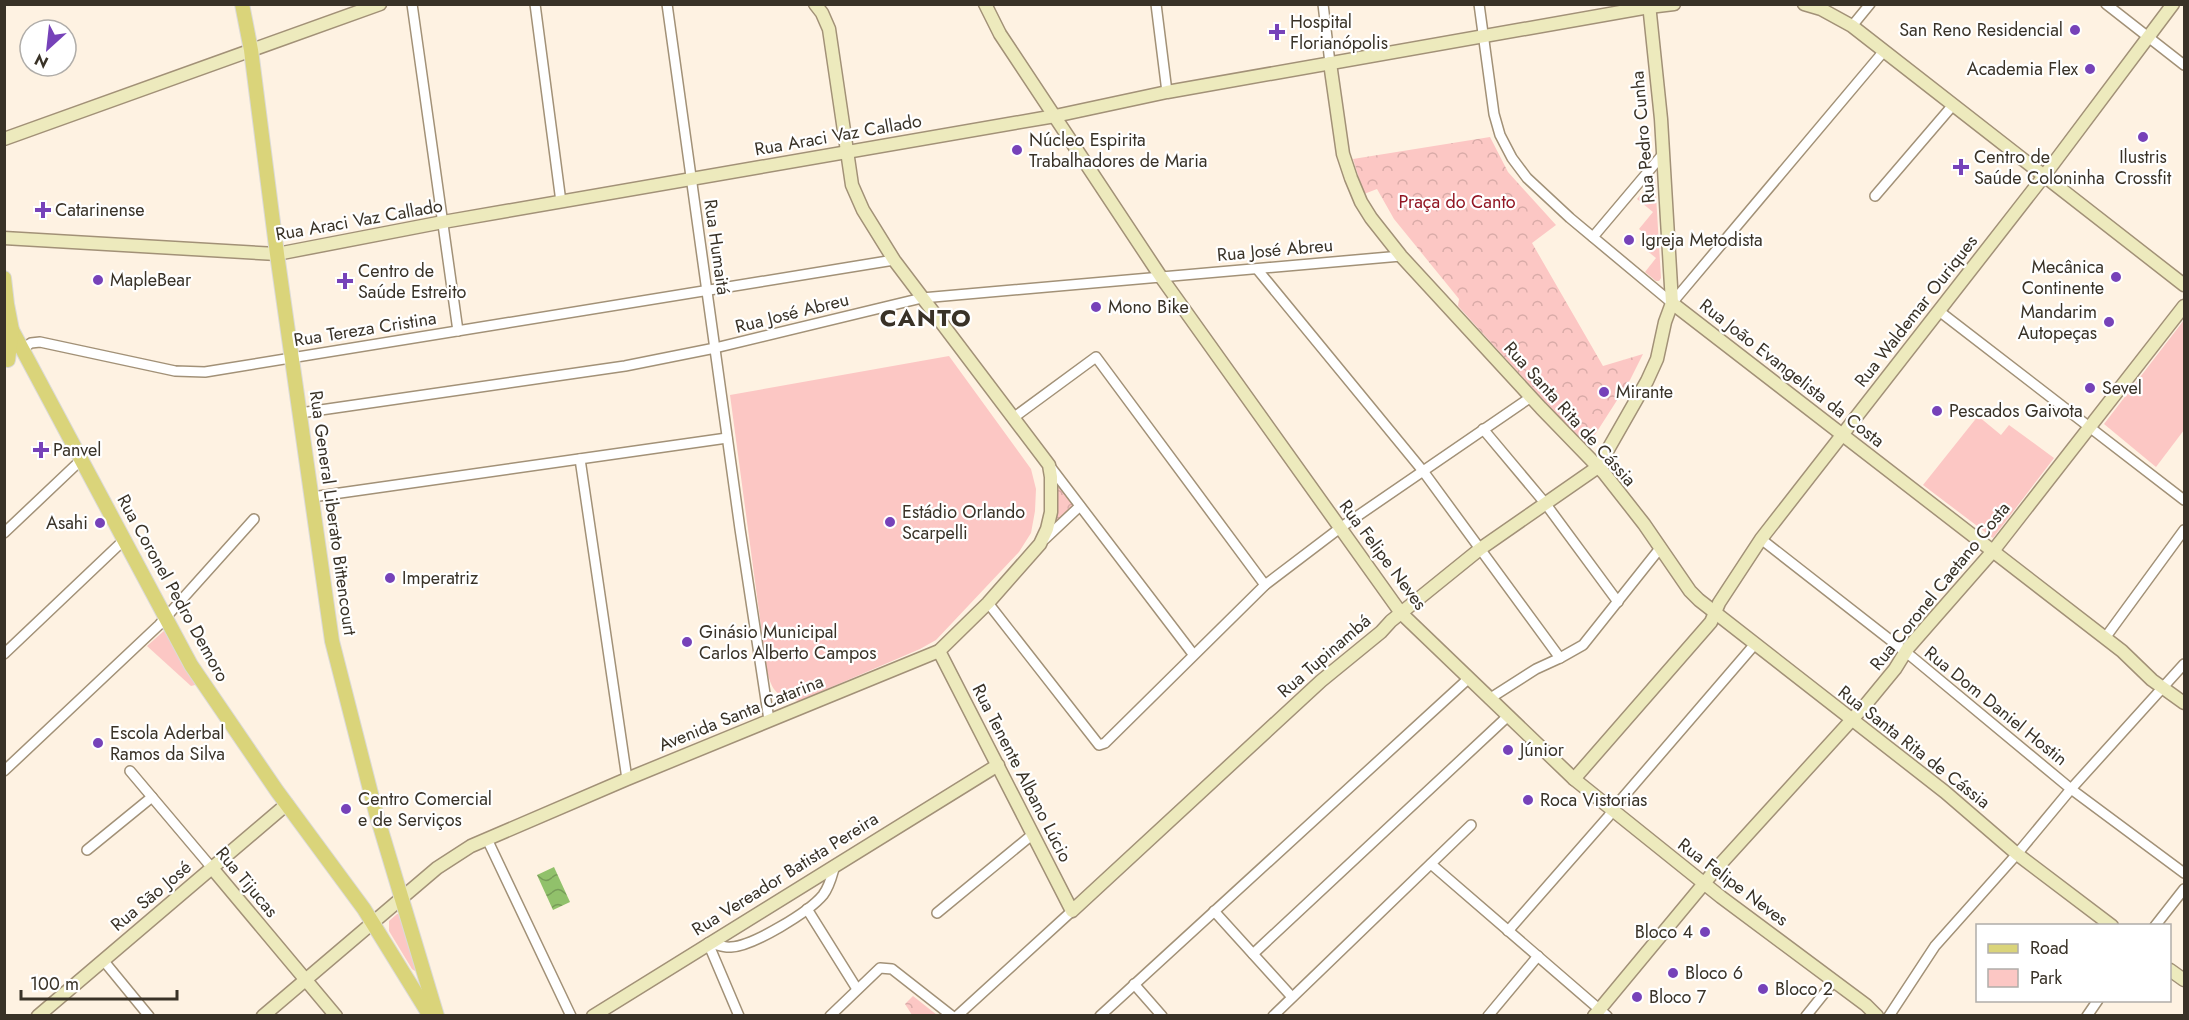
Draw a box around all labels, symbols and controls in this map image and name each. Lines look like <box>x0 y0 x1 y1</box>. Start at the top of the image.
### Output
place label: Hospital Florianópolis <box>1290 9 1388 56</box>
place label: San Reno Residencial <box>1899 17 2063 43</box>
north arrow <box>18 18 78 78</box>
marker: Hospital Florianópolis <box>1268 23 1286 41</box>
marker: San Reno Residencial <box>2068 23 2082 37</box>
text: N <box>31 48 52 74</box>
place label: Academia Flex <box>1967 56 2078 82</box>
marker: Academia Flex <box>2083 62 2097 76</box>
street label: Rua Pedro Cunha <box>1624 70 1662 204</box>
street label: Rua Araci Vaz Callado <box>752 107 924 163</box>
place label: Núcleo Espirita Trabalhadores de Maria <box>1029 127 1208 174</box>
marker: Ilustris Crossfit <box>2136 130 2150 144</box>
marker: Núcleo Espirita Trabalhadores de Maria <box>1010 143 1024 157</box>
place label: Centro de Saúde Coloninha <box>1974 144 2105 191</box>
place label: Ilustris Crossfit <box>2115 144 2172 191</box>
marker: Centro de Saúde Coloninha <box>1952 158 1970 176</box>
park label: Praça do Canto <box>1398 189 1516 215</box>
street label: Rua Araci Vaz Callado <box>273 192 445 248</box>
place label: Catarinense <box>55 197 145 223</box>
street label: Rua Humaitá <box>697 197 737 297</box>
marker: Catarinense <box>36 203 50 217</box>
place label: Igreja Metodista <box>1641 227 1763 253</box>
street label: Rua Waldemar Ouriques <box>1848 229 1984 393</box>
street label: Rua José Abreu <box>1216 232 1334 268</box>
marker: Igreja Metodista <box>1622 233 1636 247</box>
place label: Mecânica Continente <box>2022 254 2104 301</box>
place label: Centro de Saúde Estreito <box>358 258 467 305</box>
place label: MapleBear <box>110 267 192 293</box>
marker: Mecânica Continente <box>2109 270 2123 284</box>
marker: Centro de Saúde Estreito <box>336 272 354 290</box>
marker: MapleBear <box>91 273 105 287</box>
street label: Rua José Abreu <box>732 286 852 340</box>
street label: Rua João Evangelista da Costa <box>1694 292 1890 454</box>
place label: Mono Bike <box>1108 294 1189 320</box>
place label: Mandarim Autopeças <box>2018 299 2097 346</box>
district label: CANTO <box>880 300 972 335</box>
marker: Mono Bike <box>1089 300 1103 314</box>
street label: Rua Tereza Cristina <box>292 305 438 353</box>
marker: Mandarim Autopeças <box>2102 315 2116 329</box>
street label: Rua Santa Rita de Cássia <box>1498 336 1642 492</box>
place label: Sevel <box>2102 375 2142 401</box>
place label: Mirante <box>1616 379 1673 405</box>
marker: Sevel <box>2083 381 2097 395</box>
marker: Mirante <box>1597 385 1611 399</box>
street label: Rua General Liberato Bittencourt <box>303 389 363 638</box>
place label: Pescados Gaivota <box>1949 398 2083 424</box>
marker: Pescados Gaivota <box>1930 404 1944 418</box>
place label: Panvel <box>53 437 101 463</box>
marker: Panvel <box>34 443 48 457</box>
street label: Rua Coronel Pedro Demoro <box>111 489 236 687</box>
street label: Rua Felipe Neves <box>1333 494 1433 616</box>
street label: Rua Coronel Caetano Costa <box>1864 496 2016 676</box>
place label: Estádio Orlando Scarpelli <box>902 499 1025 546</box>
place label: Asahi <box>46 510 88 536</box>
marker: Estádio Orlando Scarpelli <box>883 515 897 529</box>
marker: Asahi <box>93 516 107 530</box>
place label: Imperatriz <box>402 565 479 591</box>
marker: Imperatriz <box>383 571 397 585</box>
street label: Rua Tupinambá <box>1272 608 1376 704</box>
place label: Ginásio Municipal Carlos Alberto Campos <box>699 619 876 666</box>
marker: Ginásio Municipal Carlos Alberto Campos <box>680 635 694 649</box>
street label: Rua Dom Daniel Hostin <box>1919 640 2073 772</box>
street label: Avenida Santa Catarina <box>655 668 827 758</box>
street label: Rua Tenente Albano Lúcio <box>966 679 1078 867</box>
street label: Rua Santa Rita de Cássia <box>1832 679 1996 815</box>
place label: Escola Aderbal Ramos da Silva <box>110 720 225 767</box>
marker: Escola Aderbal Ramos da Silva <box>91 736 105 750</box>
place label: Júnior <box>1518 737 1565 763</box>
marker: Júnior <box>1501 743 1515 757</box>
place label: Centro Comercial e de Serviços <box>358 786 492 833</box>
place label: Roca Vistorias <box>1540 787 1647 813</box>
marker: Roca Vistorias <box>1521 793 1535 807</box>
marker: Centro Comercial e de Serviços <box>339 802 353 816</box>
street label: Rua Vereador Batista Pereira <box>687 806 883 942</box>
street label: Rua Felipe Neves <box>1672 832 1794 932</box>
street label: Rua Tijucas <box>210 841 284 923</box>
street label: Rua São José <box>105 855 197 937</box>
place label: Bloco 4 <box>1635 919 1693 945</box>
legend <box>1976 924 2171 1002</box>
marker: Bloco 4 <box>1698 925 1712 939</box>
text: Road <box>2030 935 2069 961</box>
place label: Bloco 6 <box>1685 960 1743 986</box>
scale bar <box>21 963 177 1001</box>
text: Park <box>2030 965 2062 991</box>
marker: Bloco 6 <box>1666 966 1680 980</box>
text: 100 m <box>30 971 79 997</box>
place label: Bloco 2 <box>1775 976 1833 1002</box>
marker: Bloco 2 <box>1756 982 1770 996</box>
place label: Bloco 7 <box>1649 984 1707 1010</box>
marker: Bloco 7 <box>1630 990 1644 1004</box>

